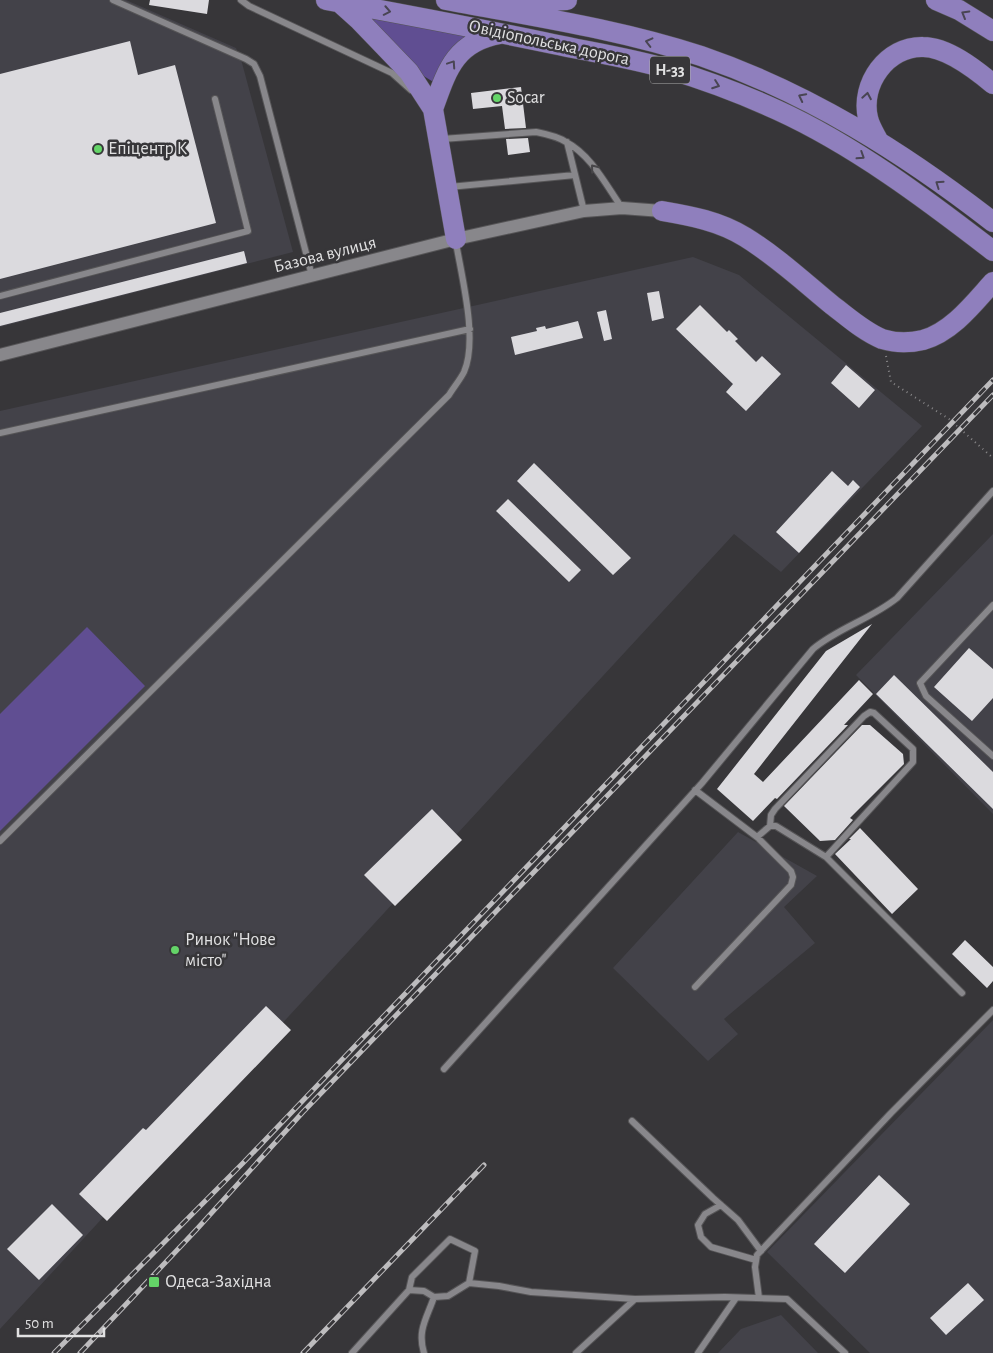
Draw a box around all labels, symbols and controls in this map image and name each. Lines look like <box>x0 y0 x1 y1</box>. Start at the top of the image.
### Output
one-way arrow <box>382 6 391 16</box>
one-way arrow <box>962 10 971 20</box>
street label: Овідіопольська дорога <box>467 17 631 69</box>
one-way arrow <box>646 37 654 47</box>
road number: Н-33 <box>650 56 690 84</box>
one-way arrow <box>446 60 455 70</box>
one-way arrow <box>711 79 719 89</box>
place label: Socar <box>507 89 545 107</box>
marker: Socar <box>491 92 503 104</box>
one-way arrow <box>862 92 872 101</box>
one-way arrow <box>798 94 807 104</box>
place label: Епіцентр К <box>108 140 188 158</box>
marker: Епіцентр К <box>92 143 104 155</box>
one-way arrow <box>856 150 865 160</box>
one-way arrow <box>591 165 599 174</box>
one-way arrow <box>936 181 945 189</box>
street label: Базова вулиця <box>272 234 378 276</box>
place label: Ринок "Нове місто" <box>185 931 276 970</box>
marker: Ринок "Нове місто" <box>169 944 181 956</box>
place label: Одеса-Західна <box>165 1273 272 1291</box>
marker: Одеса-Західна <box>147 1275 161 1289</box>
scale bar <box>18 1306 104 1338</box>
text: 50 m <box>25 1316 54 1331</box>

